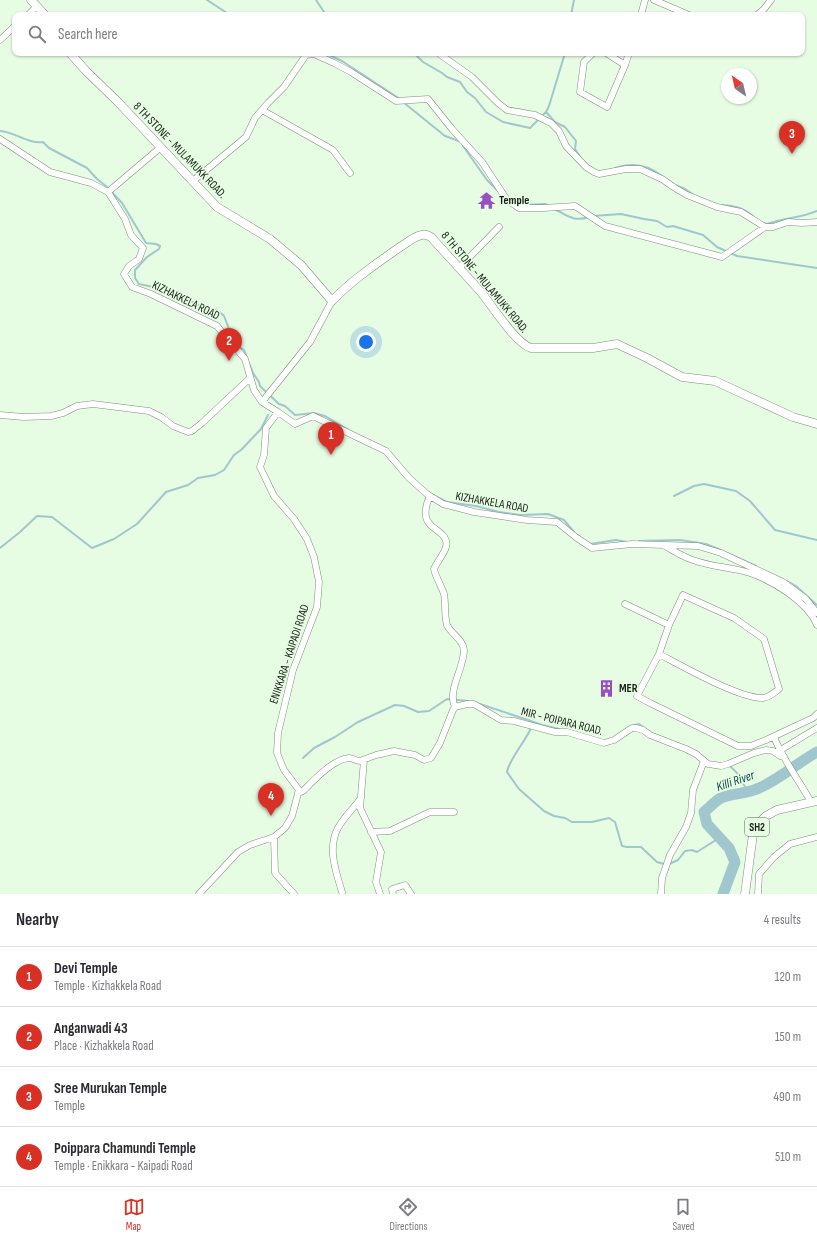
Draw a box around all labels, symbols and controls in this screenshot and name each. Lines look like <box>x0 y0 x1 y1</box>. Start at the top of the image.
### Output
search box <box>12 12 805 56</box>
icon: search <box>26 23 48 45</box>
text: Search here <box>58 25 118 44</box>
north arrow <box>721 68 757 104</box>
street label: 8 TH STONE - MULAMUKK ROAD. <box>130 99 229 202</box>
pin: 3 <box>779 121 805 154</box>
temple icon: Temple <box>476 190 496 210</box>
place label: Temple <box>499 193 529 208</box>
street label: 8 TH STONE - MULAMUKK ROAD. <box>438 229 531 336</box>
street label: KIZHAKKELA ROAD <box>149 278 222 323</box>
pin: 2 <box>216 328 242 361</box>
your location <box>356 332 376 352</box>
pin: 1 <box>318 422 344 455</box>
street label: KIZHAKKELA ROAD <box>454 489 530 516</box>
street label: ENIKKARA - KAIPADI ROAD <box>266 602 313 706</box>
building icon: MER <box>596 678 616 698</box>
place label: MER <box>619 681 638 696</box>
street label: MIR - POIPARA ROAD. <box>520 704 604 739</box>
water label: Killi River <box>714 767 758 795</box>
pin: 4 <box>258 783 284 816</box>
road number: SH2 <box>745 818 769 836</box>
text: Nearby <box>16 910 59 930</box>
text: 4 results <box>764 912 801 928</box>
text: Devi Temple <box>54 959 118 978</box>
text: 1 <box>26 969 32 985</box>
text: 120 m <box>775 969 801 985</box>
text: Temple · Kizhakkela Road <box>54 978 161 994</box>
text: Anganwadi 43 <box>54 1019 128 1038</box>
text: 2 <box>26 1029 32 1045</box>
text: 150 m <box>775 1029 801 1045</box>
text: Place · Kizhakkela Road <box>54 1038 154 1054</box>
text: Sree Murukan Temple <box>54 1079 167 1098</box>
text: 3 <box>26 1089 32 1105</box>
text: 490 m <box>774 1089 801 1105</box>
text: Temple <box>54 1098 85 1114</box>
text: Poippara Chamundi Temple <box>54 1139 196 1158</box>
text: 4 <box>26 1149 32 1165</box>
text: 510 m <box>775 1149 801 1165</box>
text: Temple · Enikkara - Kaipadi Road <box>54 1158 193 1174</box>
tab: Map <box>123 1196 145 1233</box>
tab: Directions <box>390 1196 427 1233</box>
tab: Saved <box>672 1196 694 1233</box>

